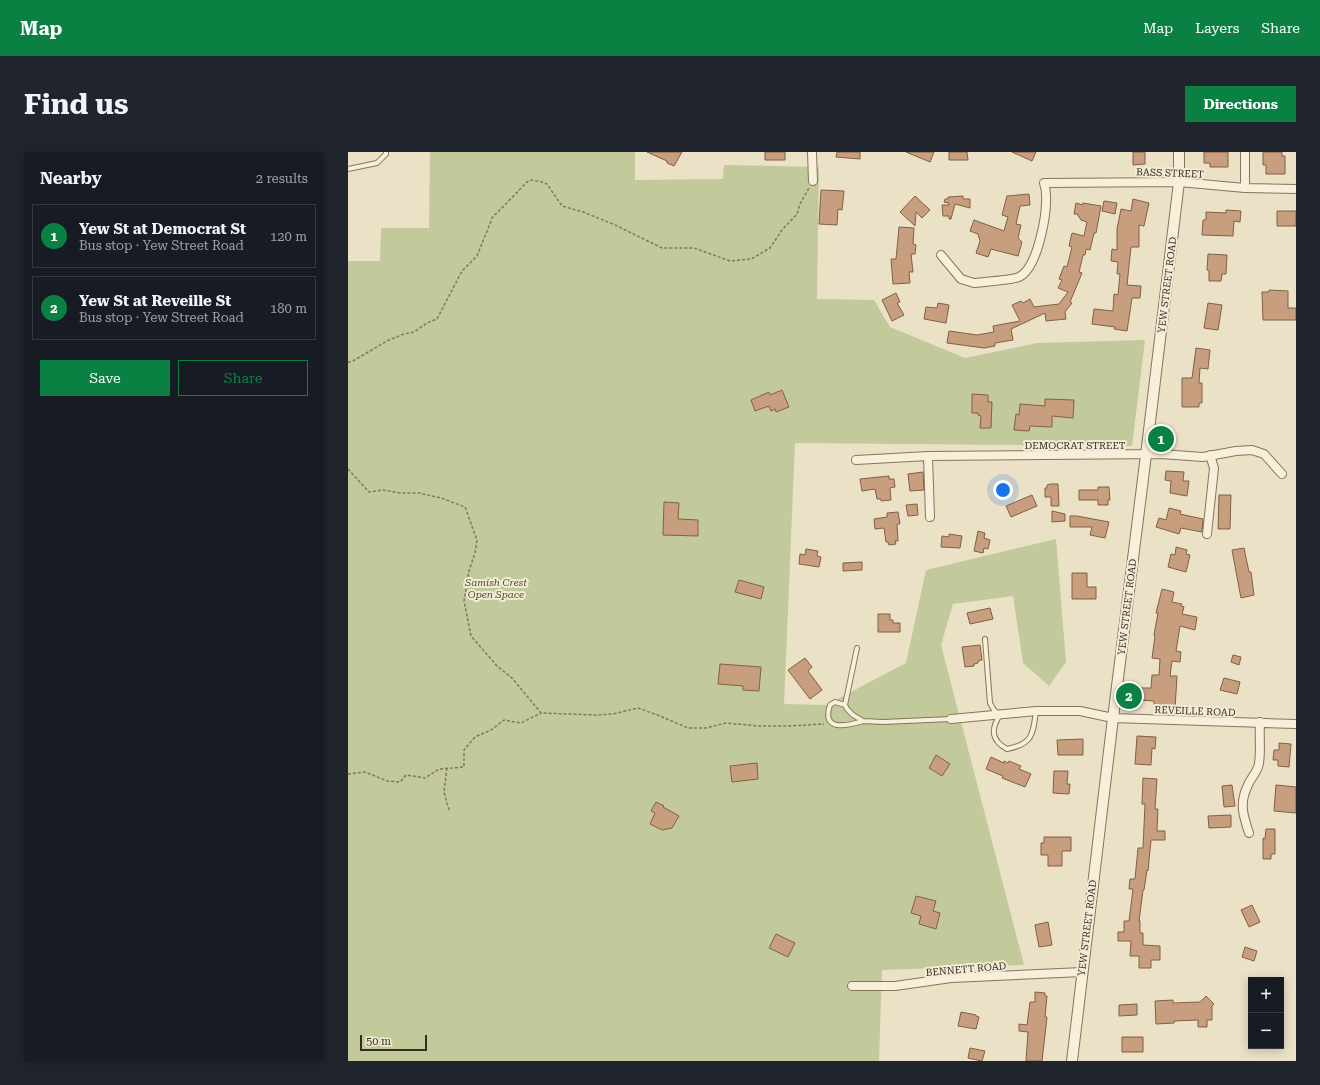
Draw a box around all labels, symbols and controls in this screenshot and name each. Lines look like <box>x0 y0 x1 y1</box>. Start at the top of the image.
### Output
text: Map <box>20 17 62 40</box>
text: Map <box>1143 20 1173 36</box>
text: Layers <box>1195 20 1239 36</box>
text: Share <box>1261 20 1300 36</box>
button: Directions <box>1185 86 1296 122</box>
text: Find us <box>24 88 128 121</box>
street label: BASS STREET <box>1136 166 1204 180</box>
text: Nearby <box>40 168 102 188</box>
text: 2 results <box>256 171 308 186</box>
text: Yew St at Democrat St <box>79 220 246 238</box>
text: 1 <box>50 229 58 244</box>
text: 120 m <box>270 229 307 244</box>
street label: YEW STREET ROAD <box>1156 236 1178 334</box>
text: Bus stop · Yew Street Road <box>79 238 244 253</box>
text: Yew St at Reveille St <box>79 292 231 310</box>
text: 2 <box>50 301 58 316</box>
text: 180 m <box>270 301 307 316</box>
text: Bus stop · Yew Street Road <box>79 310 244 325</box>
button: Save <box>40 360 170 396</box>
button: Share <box>178 360 308 396</box>
pin: 1 <box>1148 424 1174 454</box>
street label: DEMOCRAT STREET <box>1025 440 1126 451</box>
your location <box>993 480 1013 500</box>
street label: YEW STREET ROAD <box>1116 558 1138 656</box>
park label: Samish Crest Open Space <box>464 577 527 600</box>
pin: 2 <box>1116 681 1142 711</box>
street label: REVEILLE ROAD <box>1154 704 1236 718</box>
street label: YEW STREET ROAD <box>1076 879 1098 977</box>
street label: BENNETT ROAD <box>925 960 1007 978</box>
map controls <box>1248 977 1284 1049</box>
button: + <box>1248 977 1284 1013</box>
button: − <box>1248 1013 1284 1049</box>
scale bar <box>360 1033 427 1052</box>
text: 50 m <box>366 1035 391 1048</box>

